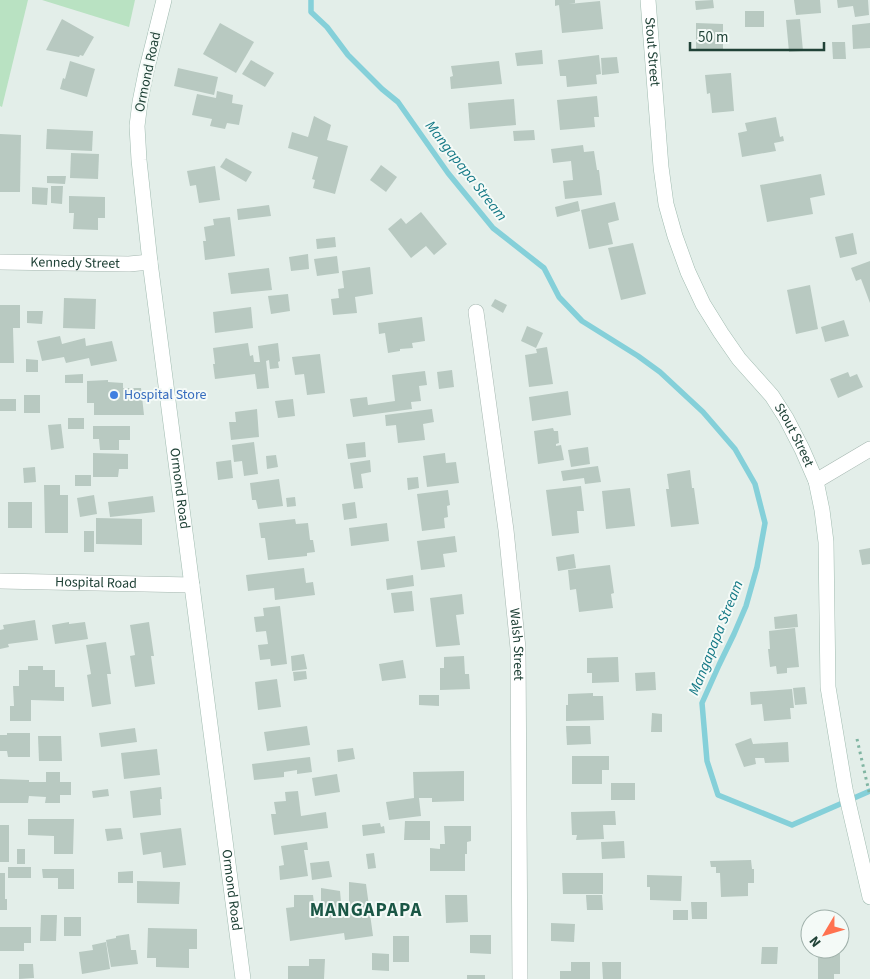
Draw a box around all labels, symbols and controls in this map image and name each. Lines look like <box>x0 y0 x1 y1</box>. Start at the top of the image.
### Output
street label: Stout Street <box>639 16 665 88</box>
scale bar <box>690 20 824 52</box>
text: 50 m <box>698 27 728 48</box>
street label: Ormond Road <box>130 30 166 114</box>
water label: Mangapapa Stream <box>420 116 512 226</box>
street label: Kennedy Street <box>30 252 120 274</box>
place label: Hospital Store <box>124 385 207 405</box>
marker: Hospital Store <box>108 389 120 401</box>
street label: Stout Street <box>769 399 819 470</box>
street label: Ormond Road <box>164 447 195 530</box>
street label: Hospital Road <box>55 572 137 594</box>
water label: Mangapapa Stream <box>683 577 749 699</box>
street label: Walsh Street <box>504 607 528 681</box>
street label: Ormond Road <box>216 848 247 932</box>
district label: MANGAPAPA <box>310 897 422 924</box>
north arrow <box>800 909 850 959</box>
text: N <box>805 932 826 951</box>

